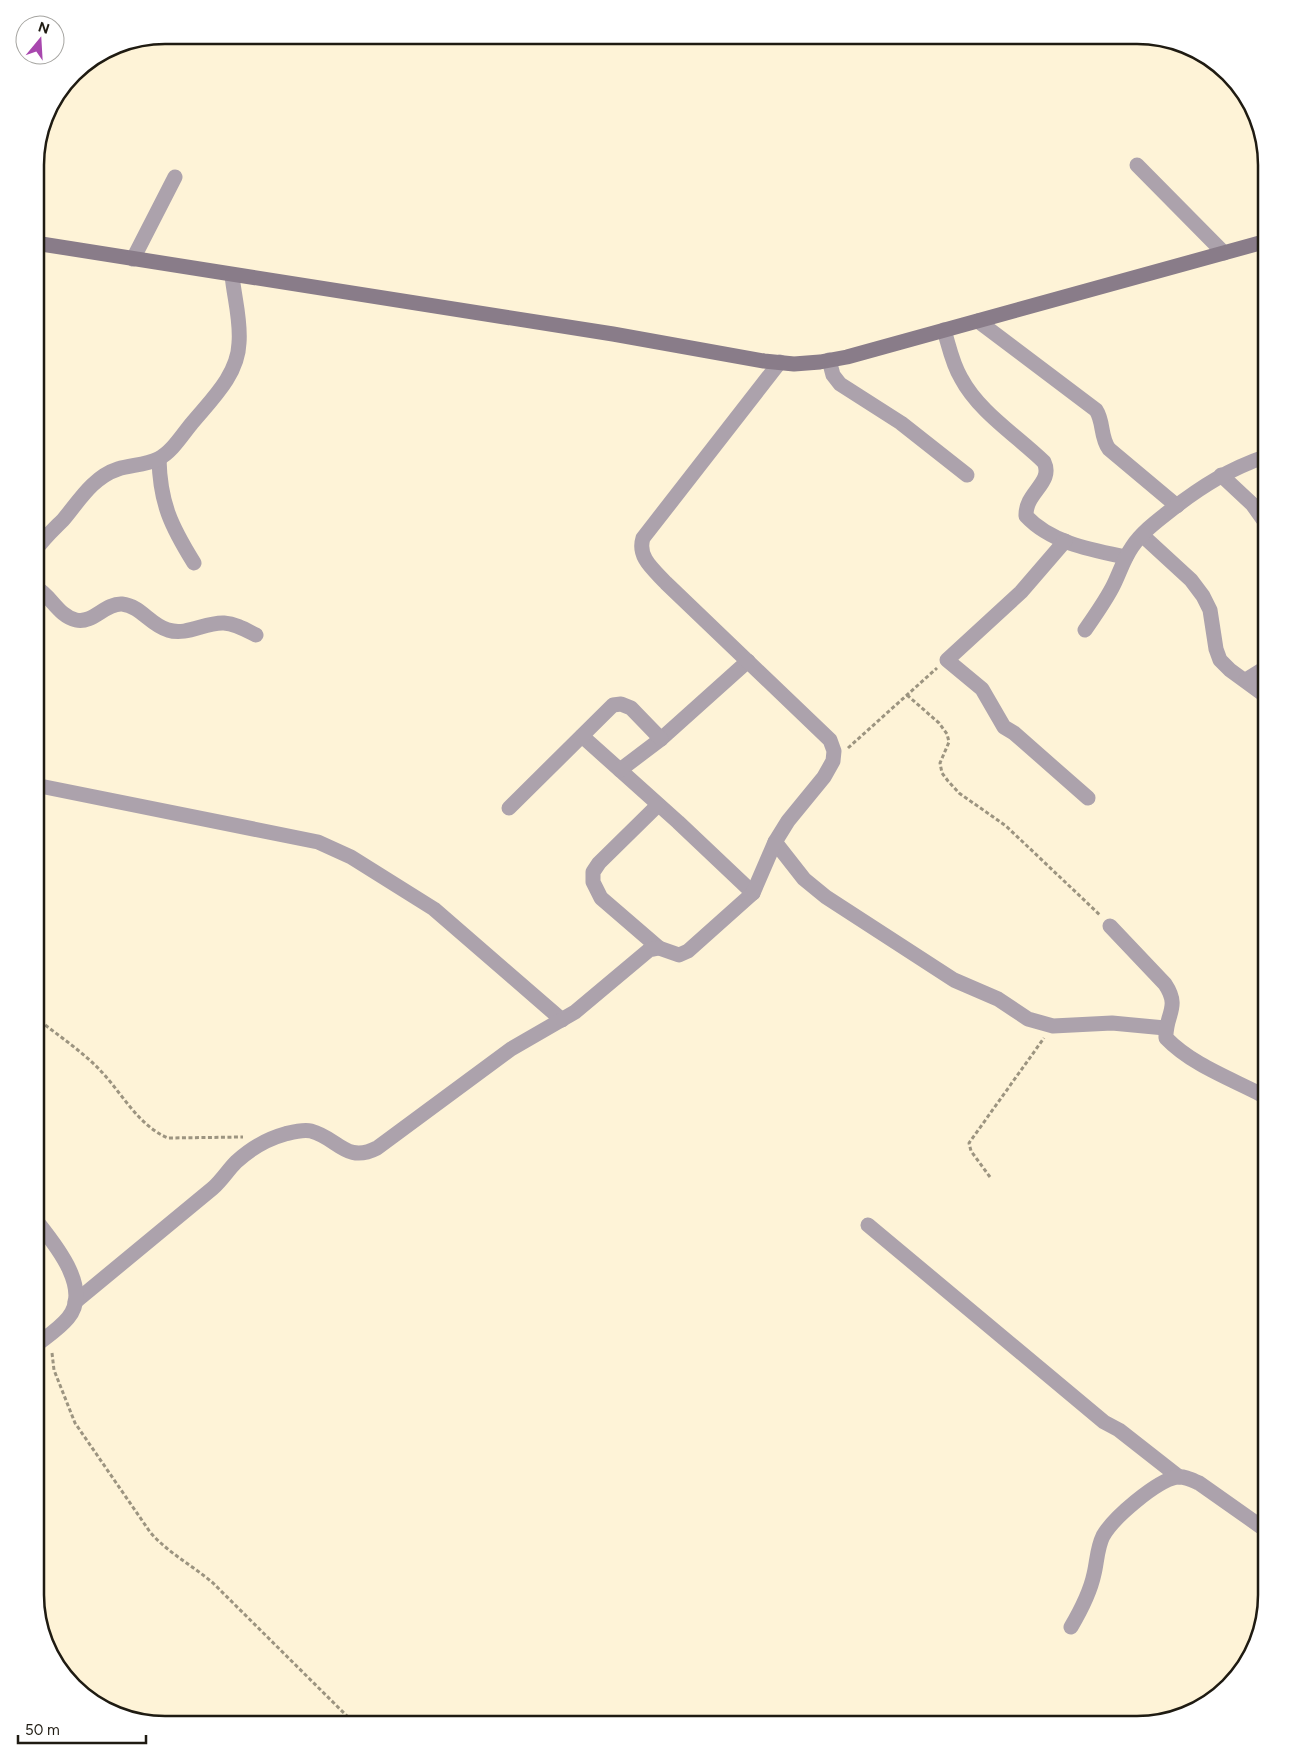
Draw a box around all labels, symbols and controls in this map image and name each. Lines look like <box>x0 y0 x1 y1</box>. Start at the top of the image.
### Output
north arrow <box>15 15 65 65</box>
text: N <box>36 18 52 38</box>
scale bar <box>18 1712 145 1744</box>
text: 50 m <box>25 1721 60 1739</box>

